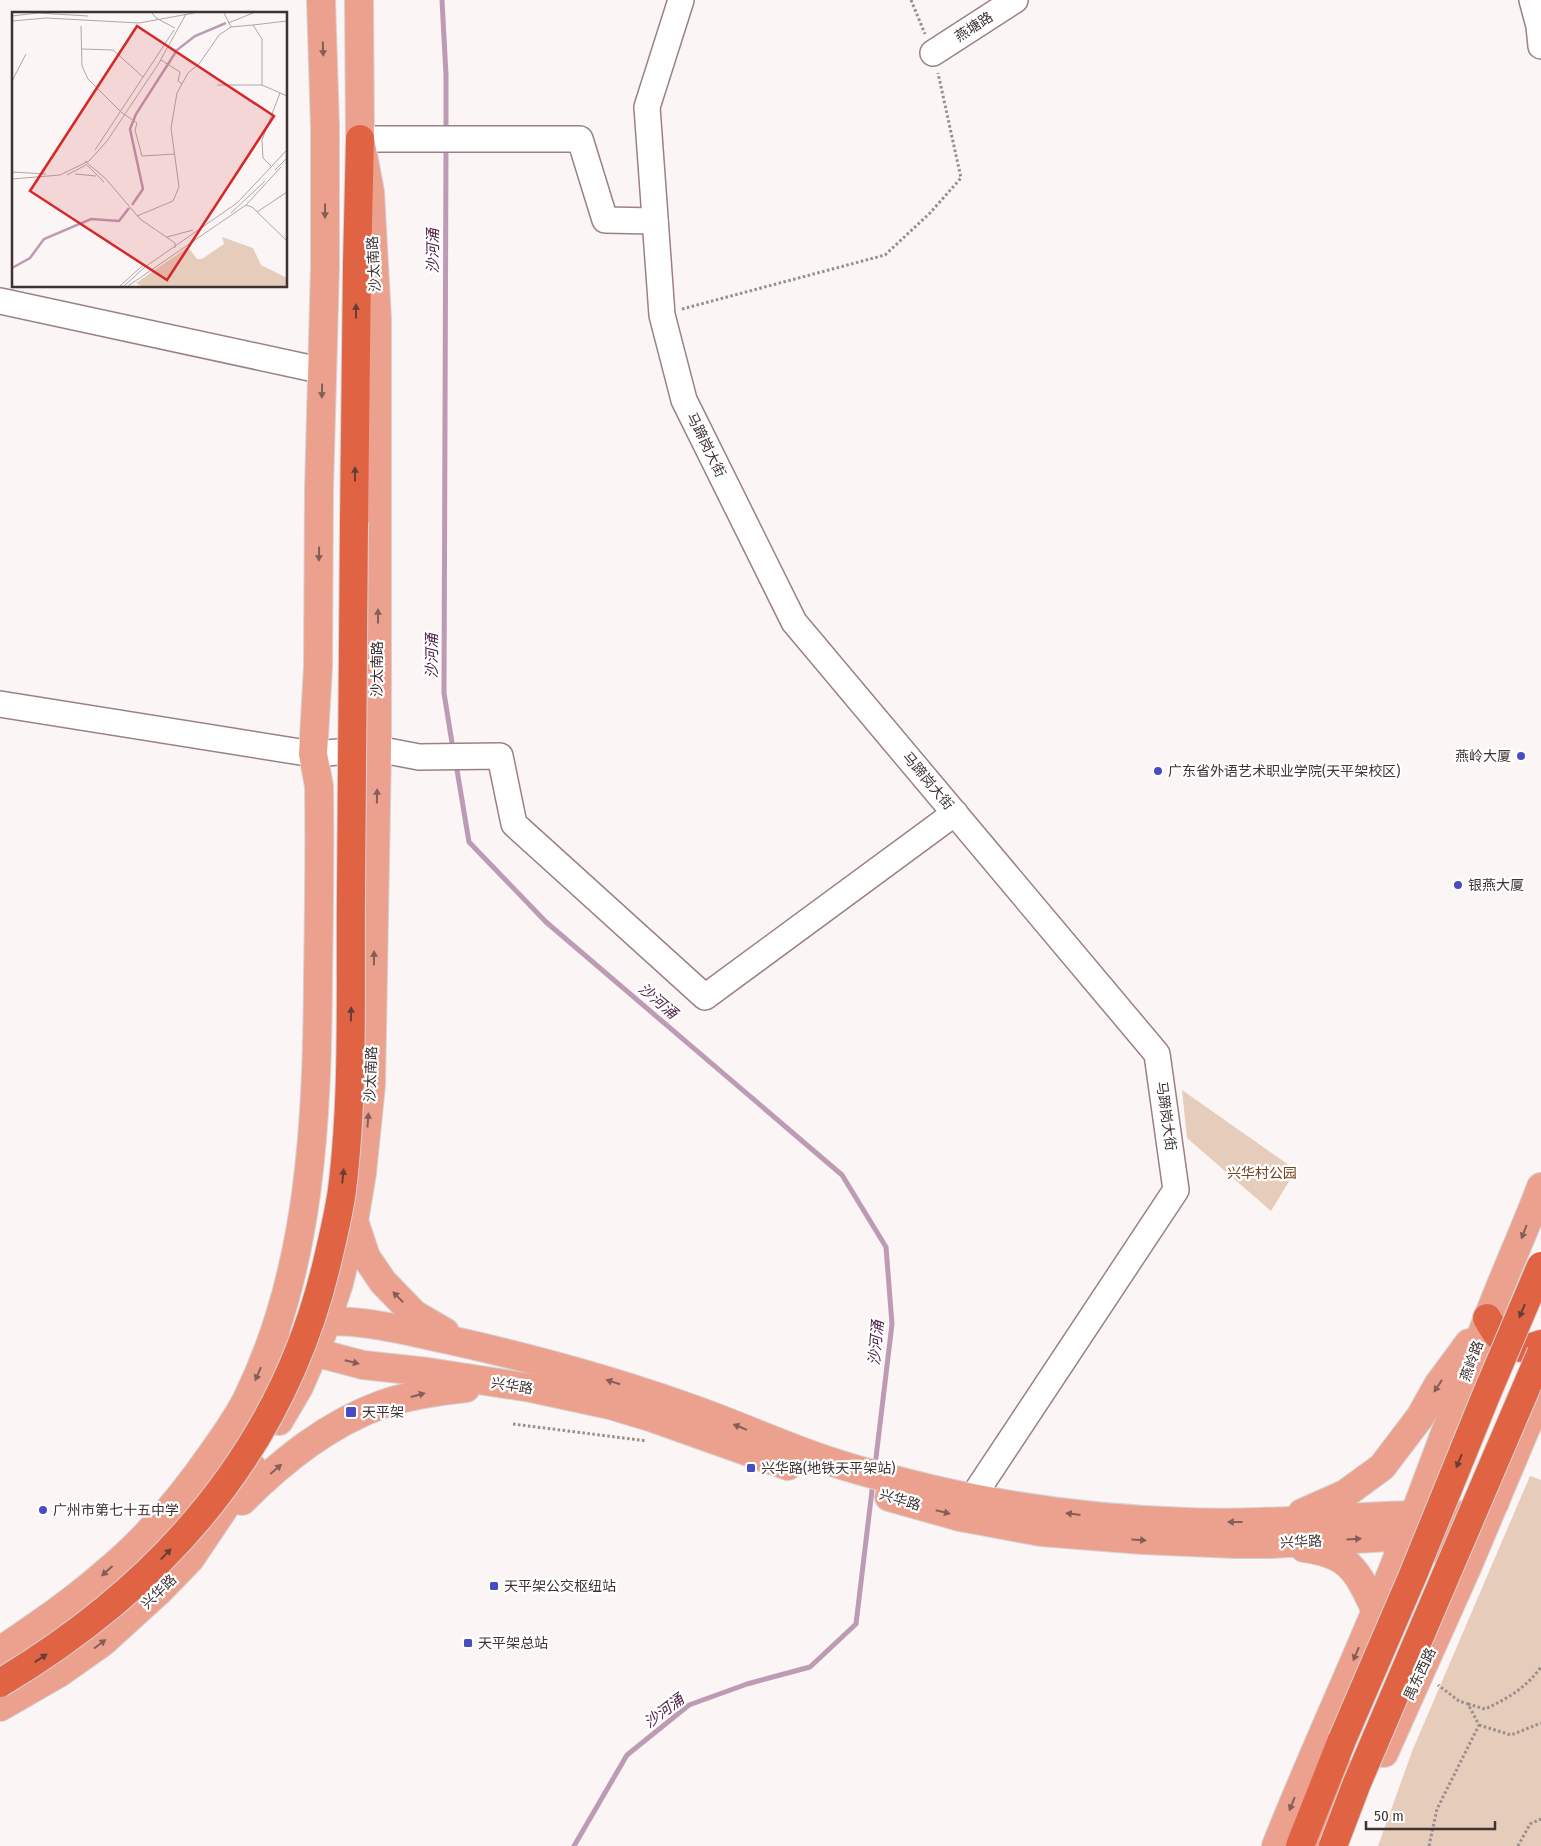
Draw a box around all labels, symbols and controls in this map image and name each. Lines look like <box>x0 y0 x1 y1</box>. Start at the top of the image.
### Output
street label: 燕塘路 <box>952 8 996 46</box>
inset map <box>12 12 288 288</box>
one-way arrow <box>319 41 327 57</box>
one-way arrow <box>321 203 329 219</box>
water label: 沙河涌 <box>424 227 442 274</box>
street label: 沙太南路 <box>364 236 384 292</box>
one-way arrow <box>352 303 360 319</box>
one-way arrow <box>318 383 326 399</box>
street label: 马蹄岗大街 <box>683 410 729 480</box>
one-way arrow <box>351 466 359 482</box>
one-way arrow <box>314 546 322 562</box>
one-way arrow <box>374 607 382 623</box>
water label: 沙河涌 <box>423 632 441 679</box>
street label: 沙太南路 <box>369 641 386 697</box>
place label: 燕岭大厦 <box>1455 748 1511 765</box>
street label: 马蹄岗大街 <box>899 749 957 813</box>
marker: 燕岭大厦 <box>1515 750 1527 762</box>
place label: 广东省外语艺术职业学院(天平架校区) <box>1168 763 1400 780</box>
marker: 广东省外语艺术职业学院(天平架校区) <box>1152 765 1164 777</box>
one-way arrow <box>373 787 381 803</box>
place label: 银燕大厦 <box>1468 877 1524 894</box>
marker: 银燕大厦 <box>1452 879 1464 891</box>
one-way arrow <box>371 950 379 966</box>
water label: 沙河涌 <box>635 980 683 1024</box>
one-way arrow <box>347 1006 355 1022</box>
street label: 沙太南路 <box>362 1046 380 1102</box>
street label: 马蹄岗大街 <box>1153 1080 1179 1152</box>
one-way arrow <box>365 1112 373 1128</box>
park label: 兴华村公园 <box>1227 1165 1297 1182</box>
one-way arrow <box>339 1168 347 1184</box>
one-way arrow <box>1520 1225 1527 1240</box>
one-way arrow <box>392 1291 404 1303</box>
one-way arrow <box>1518 1304 1526 1319</box>
water label: 沙河涌 <box>865 1318 887 1366</box>
street label: 燕岭路 <box>1457 1338 1487 1384</box>
one-way arrow <box>345 1358 360 1366</box>
one-way arrow <box>253 1367 261 1381</box>
street label: 兴华路 <box>490 1374 534 1398</box>
one-way arrow <box>606 1378 621 1386</box>
one-way arrow <box>1433 1379 1443 1392</box>
one-way arrow <box>411 1391 426 1399</box>
place label: 天平架 <box>362 1404 404 1421</box>
marker: 天平架 <box>344 1405 358 1419</box>
one-way arrow <box>732 1423 747 1430</box>
one-way arrow <box>1455 1454 1463 1468</box>
place label: 兴华路(地铁天平架站) <box>761 1460 895 1477</box>
marker: 兴华路(地铁天平架站) <box>745 1462 757 1474</box>
one-way arrow <box>269 1463 281 1475</box>
street label: 兴华路 <box>877 1486 923 1514</box>
place label: 广州市第七十五中学 <box>53 1502 179 1519</box>
marker: 广州市第七十五中学 <box>37 1504 49 1516</box>
one-way arrow <box>936 1509 951 1517</box>
one-way arrow <box>1064 1510 1080 1518</box>
one-way arrow <box>1227 1518 1243 1526</box>
street label: 兴华路 <box>1280 1532 1322 1552</box>
one-way arrow <box>1346 1534 1362 1542</box>
one-way arrow <box>1131 1536 1147 1544</box>
one-way arrow <box>160 1549 172 1561</box>
one-way arrow <box>101 1566 114 1577</box>
street label: 兴华路 <box>138 1571 180 1613</box>
place label: 天平架公交枢纽站 <box>504 1578 616 1595</box>
marker: 天平架公交枢纽站 <box>488 1580 500 1592</box>
place label: 天平架总站 <box>478 1635 548 1652</box>
marker: 天平架总站 <box>462 1637 474 1649</box>
one-way arrow <box>93 1639 107 1649</box>
street label: 禺东西路 <box>1400 1645 1440 1703</box>
one-way arrow <box>1352 1647 1360 1662</box>
one-way arrow <box>35 1653 48 1663</box>
water label: 沙河涌 <box>641 1689 689 1732</box>
one-way arrow <box>1288 1796 1296 1811</box>
scale bar <box>1366 1798 1495 1830</box>
text: 50 m <box>1374 1807 1404 1825</box>

